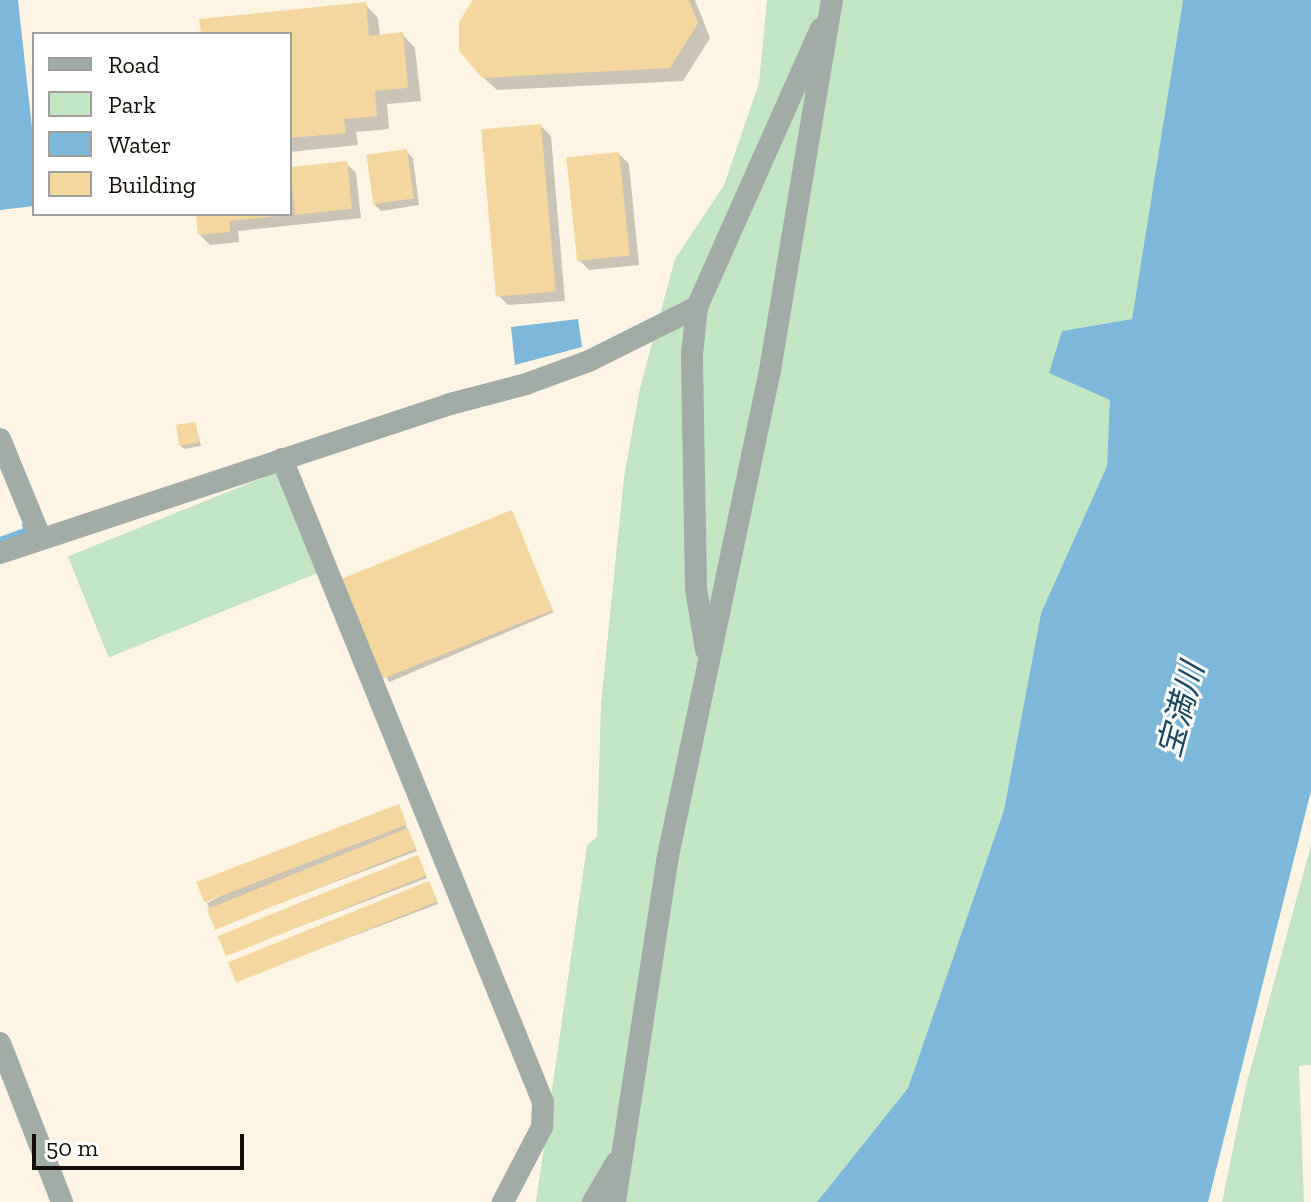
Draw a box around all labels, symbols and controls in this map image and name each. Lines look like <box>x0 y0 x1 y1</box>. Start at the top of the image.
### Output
legend <box>32 32 292 216</box>
text: Road <box>108 50 160 79</box>
text: Park <box>108 90 156 119</box>
text: Water <box>108 130 171 159</box>
text: Building <box>108 170 196 199</box>
water label: 宝満川 <box>1150 659 1212 761</box>
scale bar <box>36 1118 248 1168</box>
text: 50 m <box>46 1133 98 1162</box>

